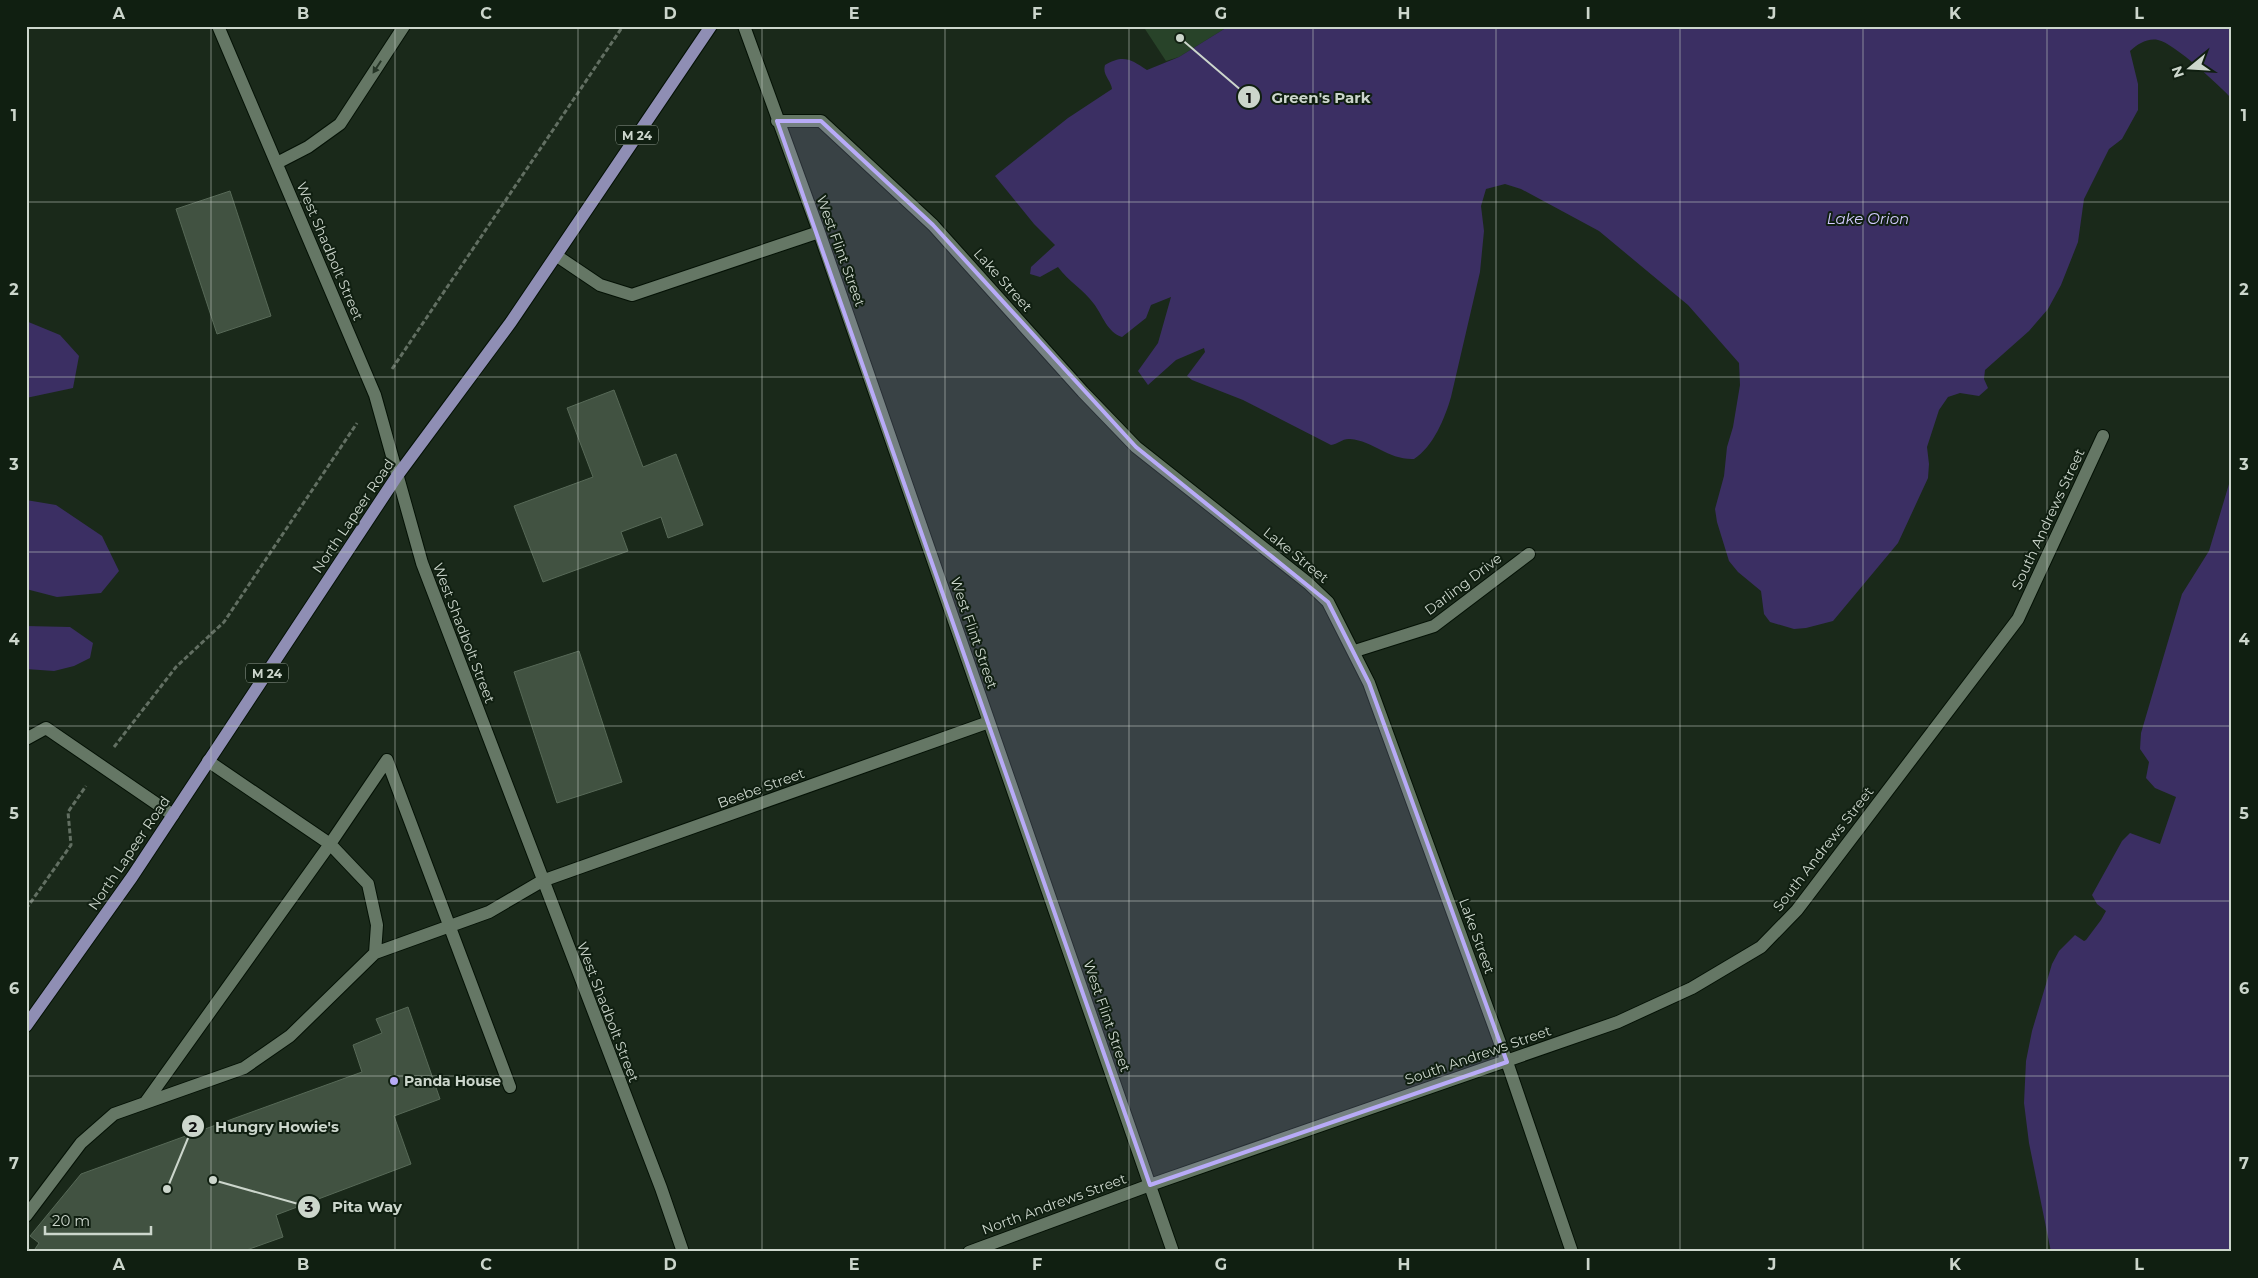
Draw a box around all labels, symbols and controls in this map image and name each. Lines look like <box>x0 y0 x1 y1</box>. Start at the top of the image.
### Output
text: A <box>112 4 126 23</box>
text: B <box>297 4 309 23</box>
text: C <box>480 4 492 23</box>
text: D <box>663 4 677 23</box>
text: E <box>849 4 859 23</box>
text: F <box>1032 4 1042 23</box>
text: G <box>1215 4 1227 23</box>
text: H <box>1398 4 1410 23</box>
text: I <box>1585 4 1591 23</box>
text: J <box>1767 4 1776 23</box>
text: K <box>1949 4 1962 23</box>
text: L <box>2134 4 2144 23</box>
north arrow <box>2166 42 2216 92</box>
one-way arrow <box>373 61 382 74</box>
text: N <box>2167 64 2188 80</box>
callout: Green's Park <box>1236 82 1380 112</box>
text: 1 <box>1246 88 1252 107</box>
text: Green's Park <box>1271 88 1371 107</box>
text: 1 <box>11 106 17 125</box>
text: 1 <box>2241 106 2247 125</box>
road number: M 24 <box>616 126 658 144</box>
street label: West Shadbolt Street <box>293 179 367 323</box>
street label: West Flint Street <box>813 193 870 309</box>
water label: Lake Orion <box>1827 209 1909 228</box>
street label: Lake Street <box>970 245 1036 316</box>
text: 2 <box>9 280 19 299</box>
text: 2 <box>2239 280 2249 299</box>
street label: South Andrews Street <box>2007 445 2089 592</box>
text: 3 <box>8 455 19 474</box>
text: 3 <box>2238 455 2249 474</box>
street label: North Lapeer Road <box>308 456 398 576</box>
street label: Lake Street <box>1260 523 1333 587</box>
street label: Darling Drive <box>1421 549 1505 619</box>
street label: West Shadbolt Street <box>429 560 499 706</box>
street label: West Flint Street <box>946 575 1002 692</box>
text: 4 <box>8 630 20 649</box>
text: 4 <box>2238 630 2250 649</box>
road number: M 24 <box>246 664 288 682</box>
street label: Beebe Street <box>715 764 807 812</box>
street label: South Andrews Street <box>1769 783 1878 915</box>
street label: North Lapeer Road <box>84 793 174 913</box>
text: 5 <box>9 804 19 823</box>
text: 5 <box>2239 804 2249 823</box>
street label: Lake Street <box>1455 896 1499 977</box>
street label: West Shadbolt Street <box>573 939 643 1085</box>
street label: West Flint Street <box>1079 958 1135 1075</box>
text: 6 <box>9 979 19 998</box>
text: 6 <box>2239 979 2249 998</box>
street label: South Andrews Street <box>1403 1021 1554 1088</box>
place label: Panda House <box>404 1072 501 1090</box>
marker: Panda House <box>388 1075 400 1087</box>
callout: Hungry Howie's <box>180 1111 349 1141</box>
text: 2 <box>189 1117 198 1136</box>
text: Hungry Howie's <box>215 1117 339 1136</box>
text: 7 <box>9 1154 19 1173</box>
text: 7 <box>2239 1154 2249 1173</box>
street label: North Andrews Street <box>979 1169 1129 1239</box>
callout: Pita Way <box>297 1192 412 1222</box>
text: 3 <box>304 1197 314 1216</box>
text: Pita Way <box>332 1197 403 1216</box>
scale bar <box>45 1203 151 1235</box>
text: 20 m <box>52 1211 90 1230</box>
text: A <box>112 1255 126 1274</box>
text: B <box>297 1255 309 1274</box>
text: C <box>480 1255 492 1274</box>
text: D <box>663 1255 677 1274</box>
text: E <box>849 1255 859 1274</box>
text: F <box>1032 1255 1042 1274</box>
text: G <box>1215 1255 1227 1274</box>
text: H <box>1398 1255 1410 1274</box>
text: I <box>1585 1255 1591 1274</box>
text: J <box>1767 1255 1776 1274</box>
text: K <box>1949 1255 1962 1274</box>
text: L <box>2134 1255 2144 1274</box>

